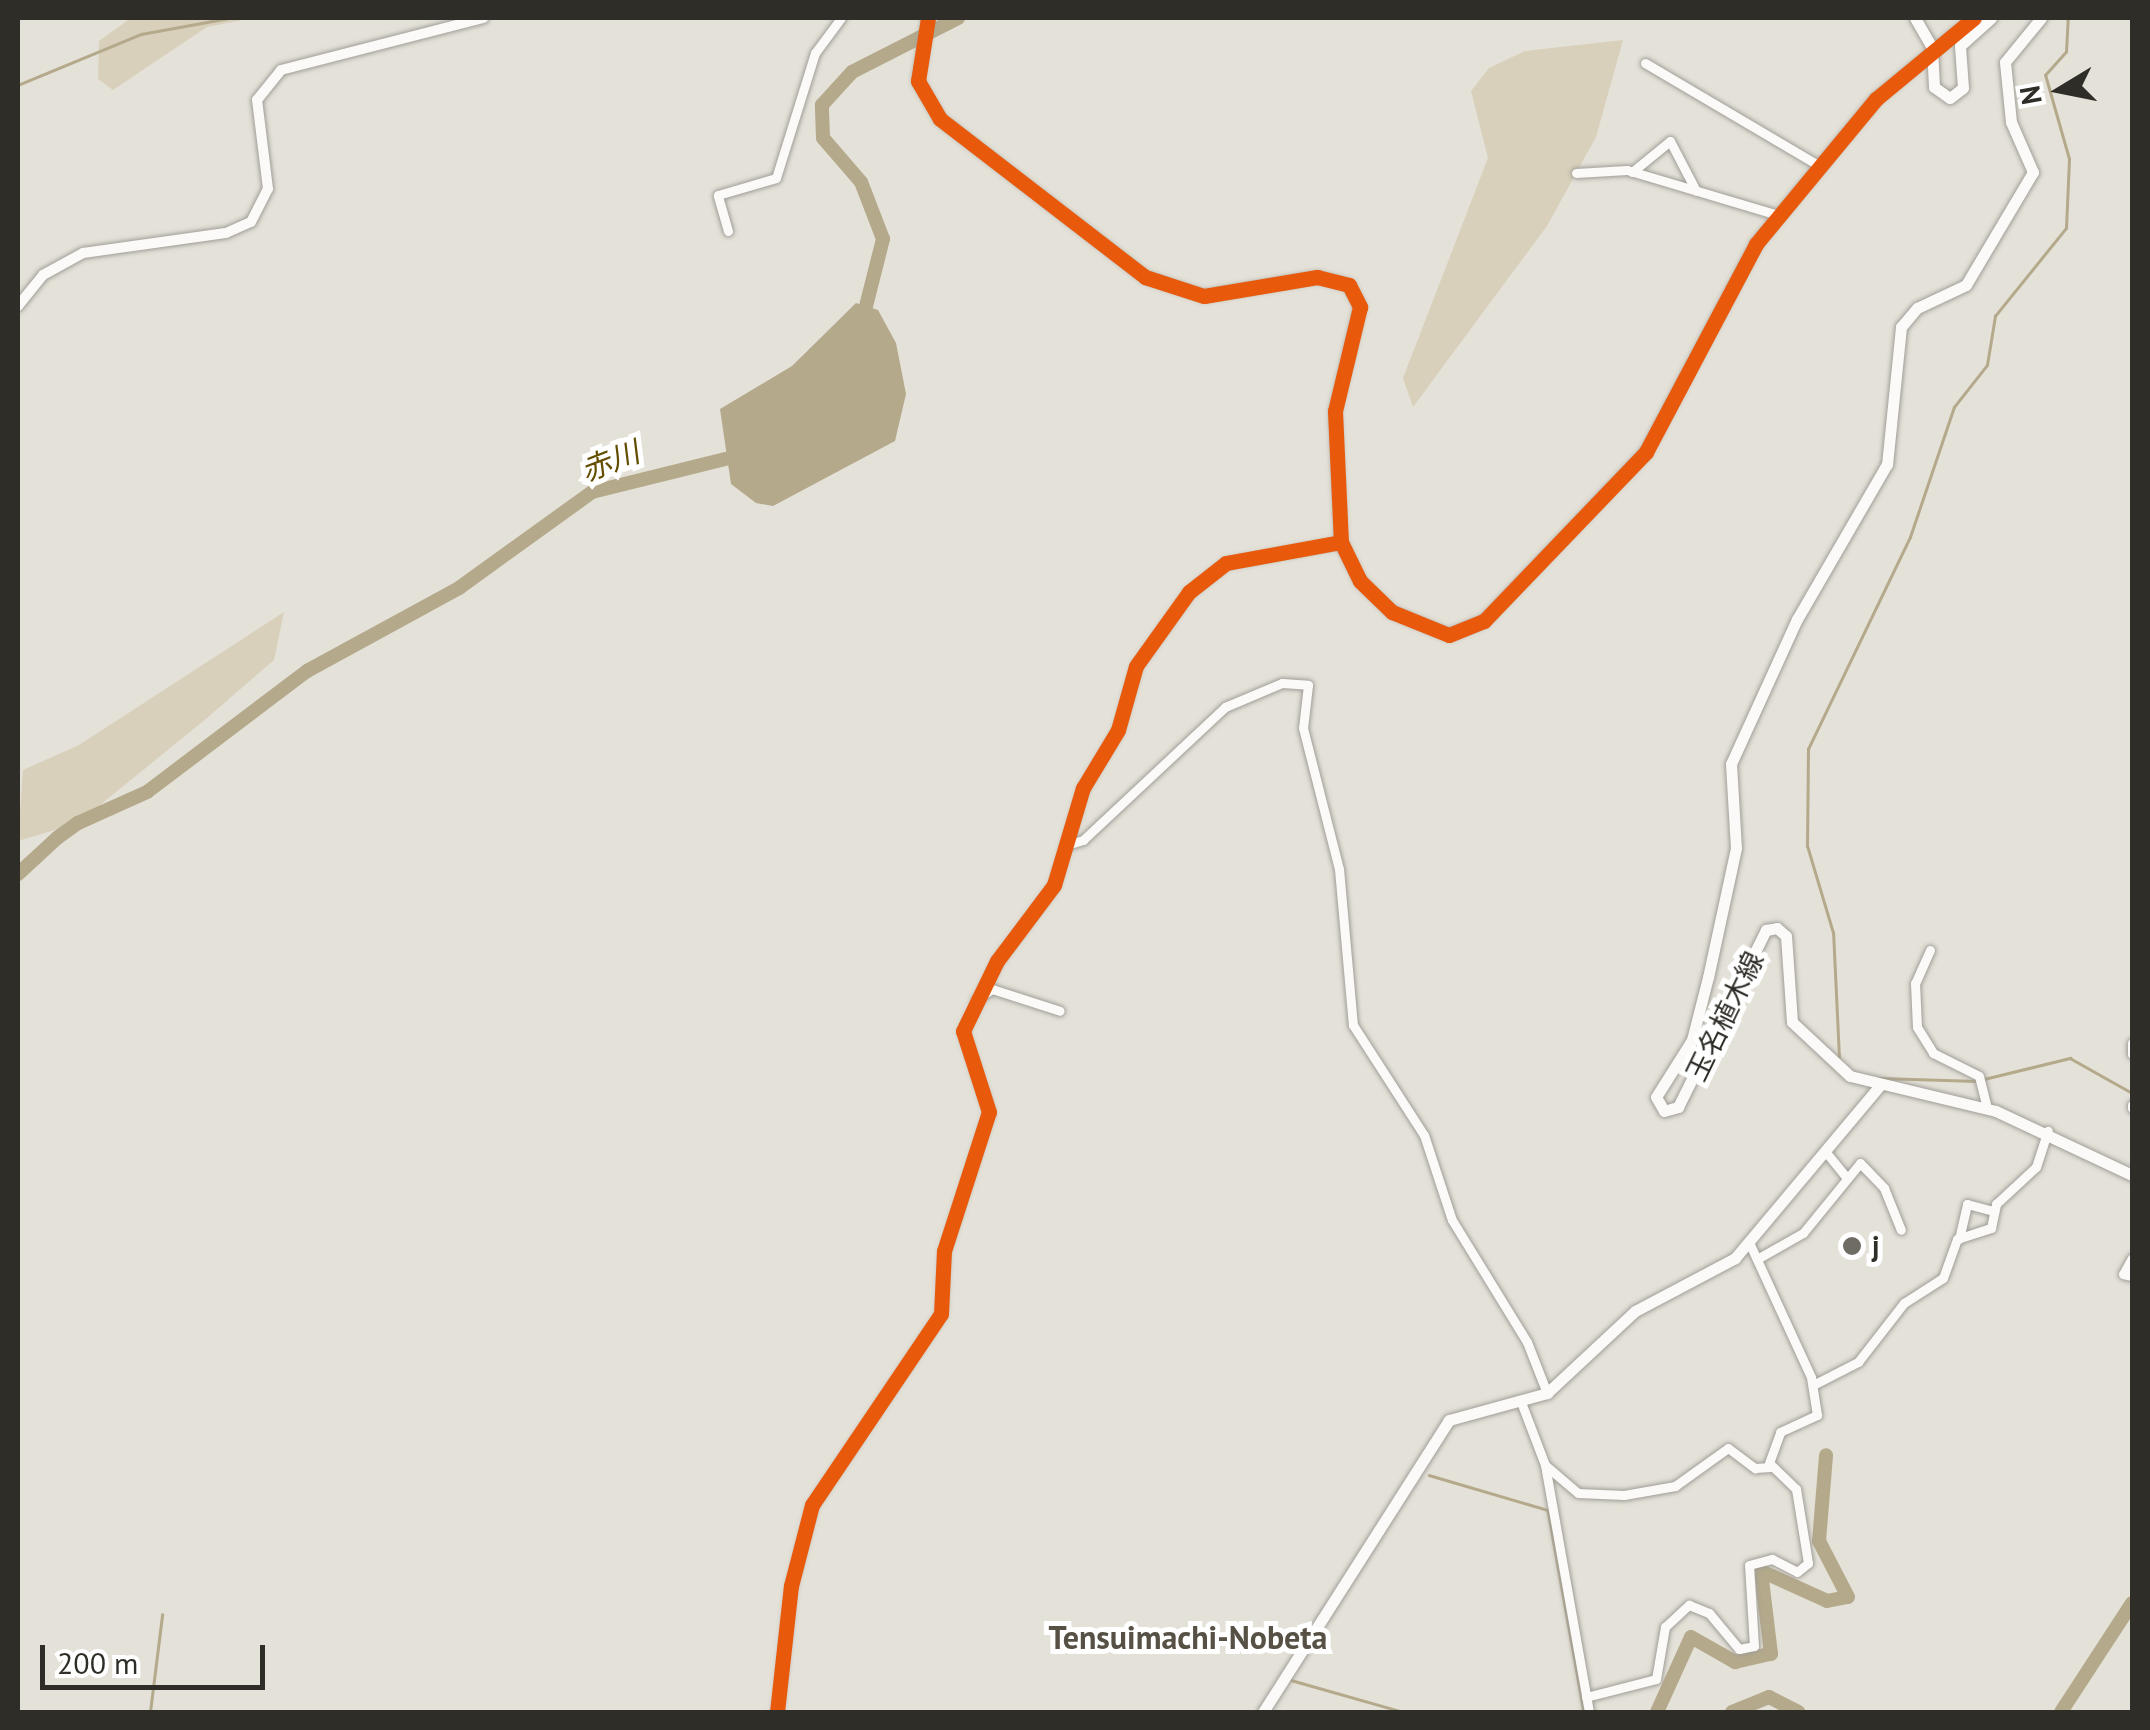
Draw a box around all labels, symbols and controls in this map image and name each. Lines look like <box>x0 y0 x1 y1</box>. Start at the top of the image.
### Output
north arrow <box>2010 40 2110 140</box>
text: N <box>2010 83 2050 108</box>
water label: 赤川 <box>576 433 644 489</box>
street label: 玉名植木線 <box>1679 946 1771 1086</box>
place label: j <box>1872 1229 1880 1263</box>
marker: j <box>1841 1235 1863 1257</box>
district label: Tensuimachi-Nobeta <box>1049 1618 1327 1656</box>
scale bar <box>45 1625 270 1687</box>
text: 200 m <box>57 1643 138 1682</box>

